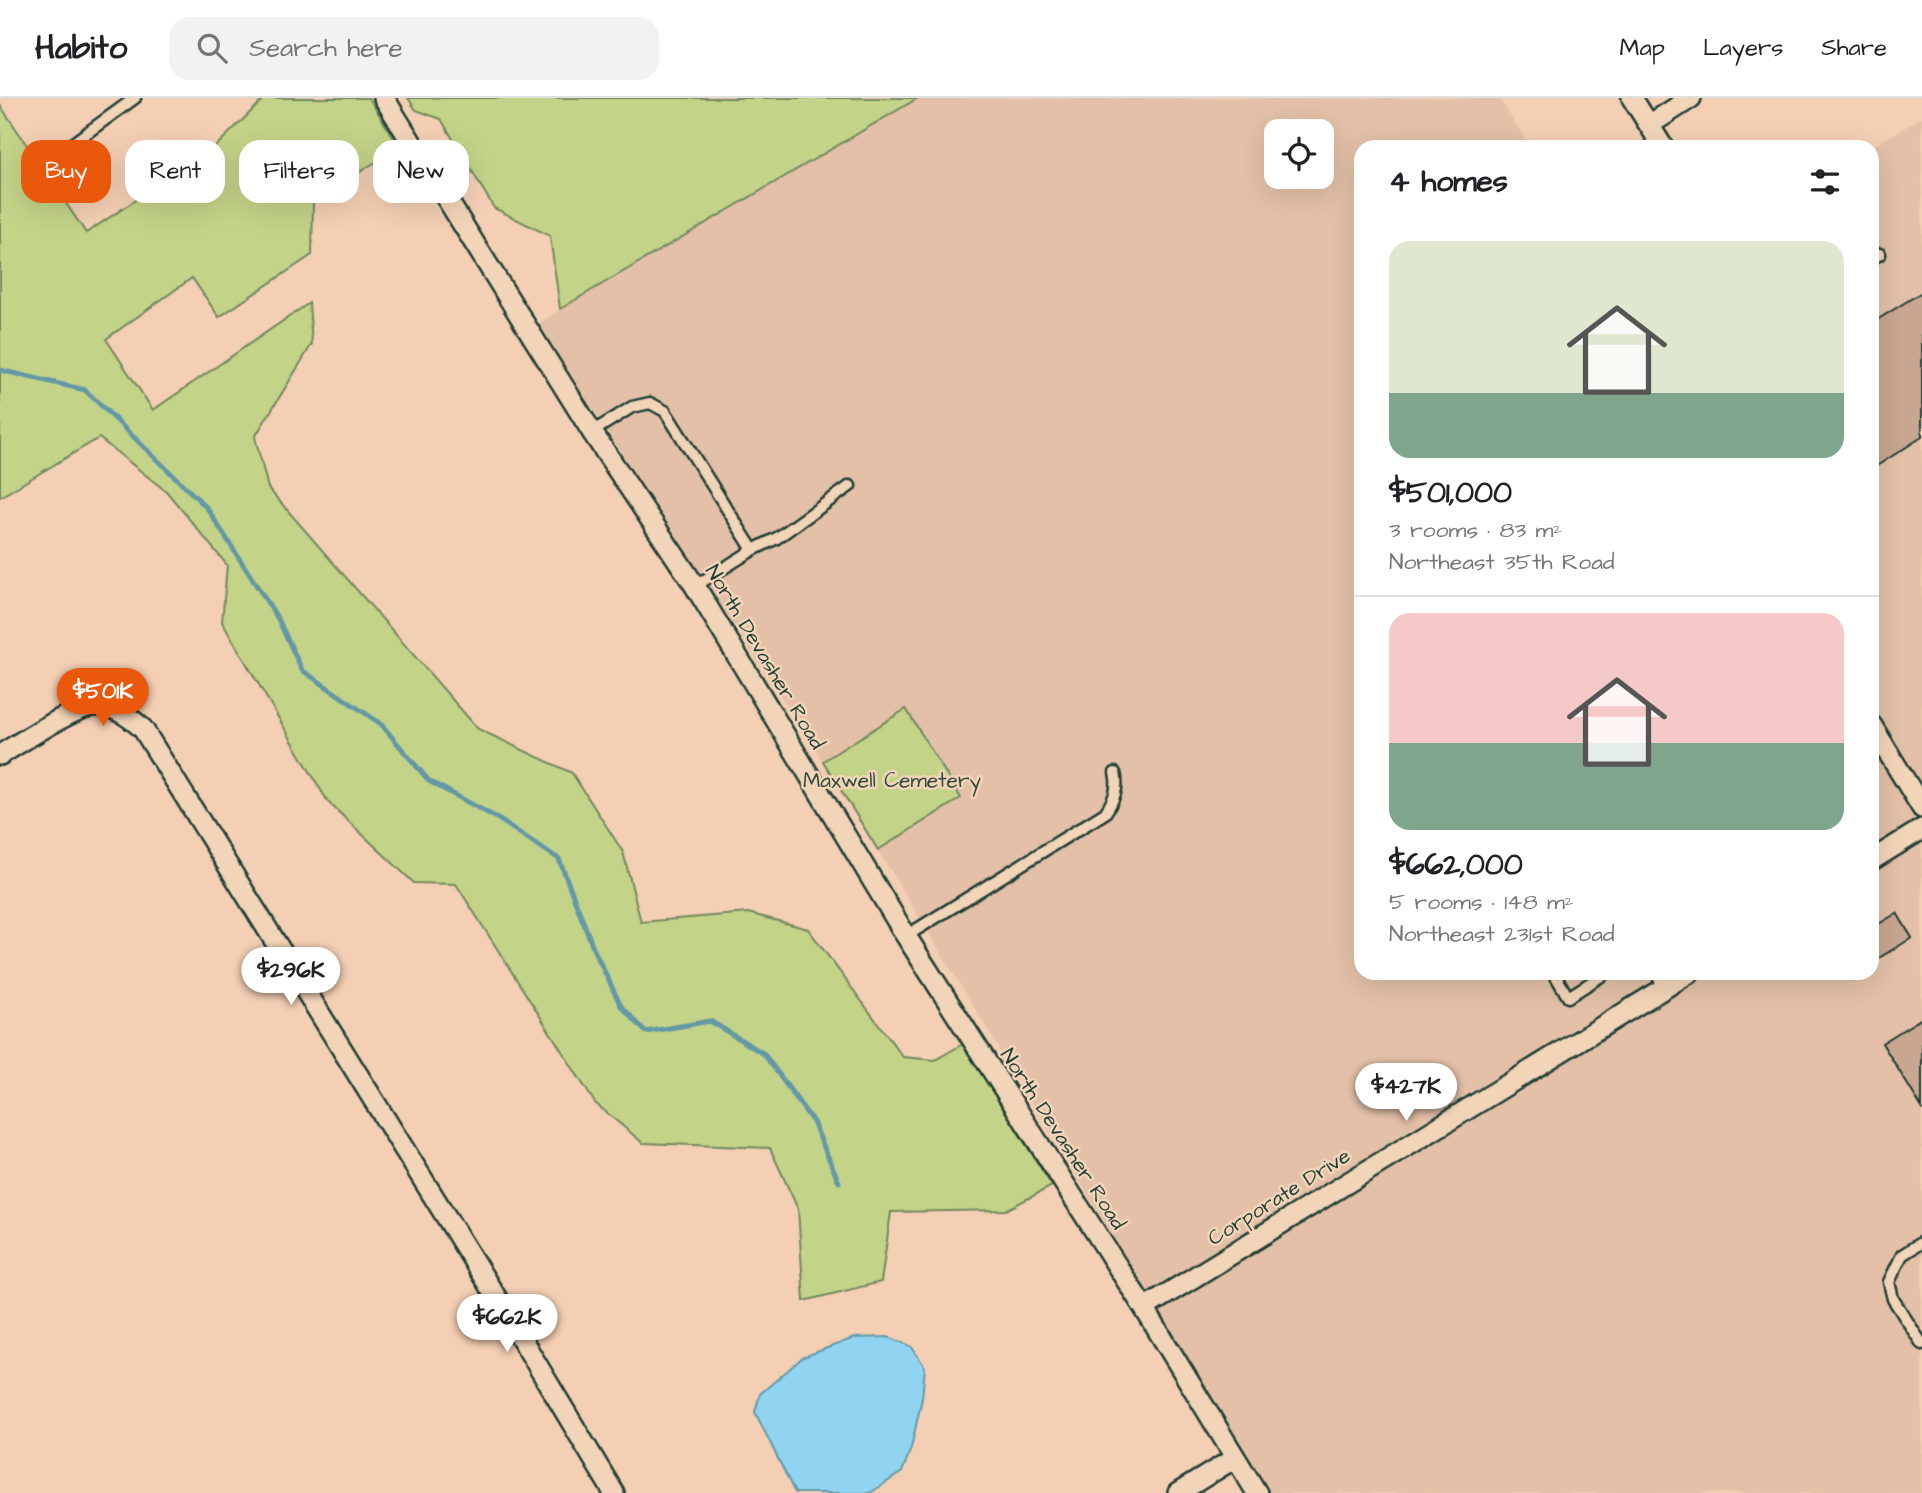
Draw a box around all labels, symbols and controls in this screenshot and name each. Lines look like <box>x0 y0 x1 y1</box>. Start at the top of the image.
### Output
search box <box>169 17 659 80</box>
text: Habito <box>35 25 127 71</box>
icon: search <box>193 29 231 67</box>
text: Search here <box>249 30 403 66</box>
text: Map <box>1620 31 1665 65</box>
text: Layers <box>1703 31 1783 65</box>
text: Share <box>1821 31 1887 65</box>
map controls <box>1264 119 1334 189</box>
button: locate <box>1264 119 1334 189</box>
chip: Buy <box>21 140 111 203</box>
chip: Rent <box>125 140 225 203</box>
chip: Filters <box>239 140 359 203</box>
chip: New <box>373 140 469 203</box>
text: 4 homes <box>1389 161 1508 203</box>
icon: filters <box>1806 163 1844 201</box>
icon: home <box>1554 287 1680 413</box>
text: $501,000 <box>1389 472 1512 514</box>
text: 3 rooms · 83 m² <box>1389 514 1562 546</box>
text: Northeast 35th Road <box>1389 546 1615 578</box>
street label: North Devasher Road <box>698 559 832 755</box>
icon: home <box>1554 659 1680 785</box>
pin: $501K <box>54 668 152 728</box>
text: $501K <box>73 675 133 707</box>
park label: Maxwell Cemetery <box>803 766 982 797</box>
text: $662,000 <box>1389 844 1523 886</box>
text: 5 rooms · 148 m² <box>1389 886 1573 918</box>
text: Northeast 231st Road <box>1389 918 1615 950</box>
pin: $296K <box>242 948 340 1007</box>
text: $296K <box>257 954 325 986</box>
street label: North Devasher Road <box>993 1043 1133 1236</box>
pin: $427K <box>1357 1063 1455 1123</box>
text: $427K <box>1371 1070 1441 1102</box>
street label: Corporate Drive <box>1202 1142 1356 1253</box>
pin: $662K <box>458 1294 556 1354</box>
text: $662K <box>473 1301 541 1333</box>

